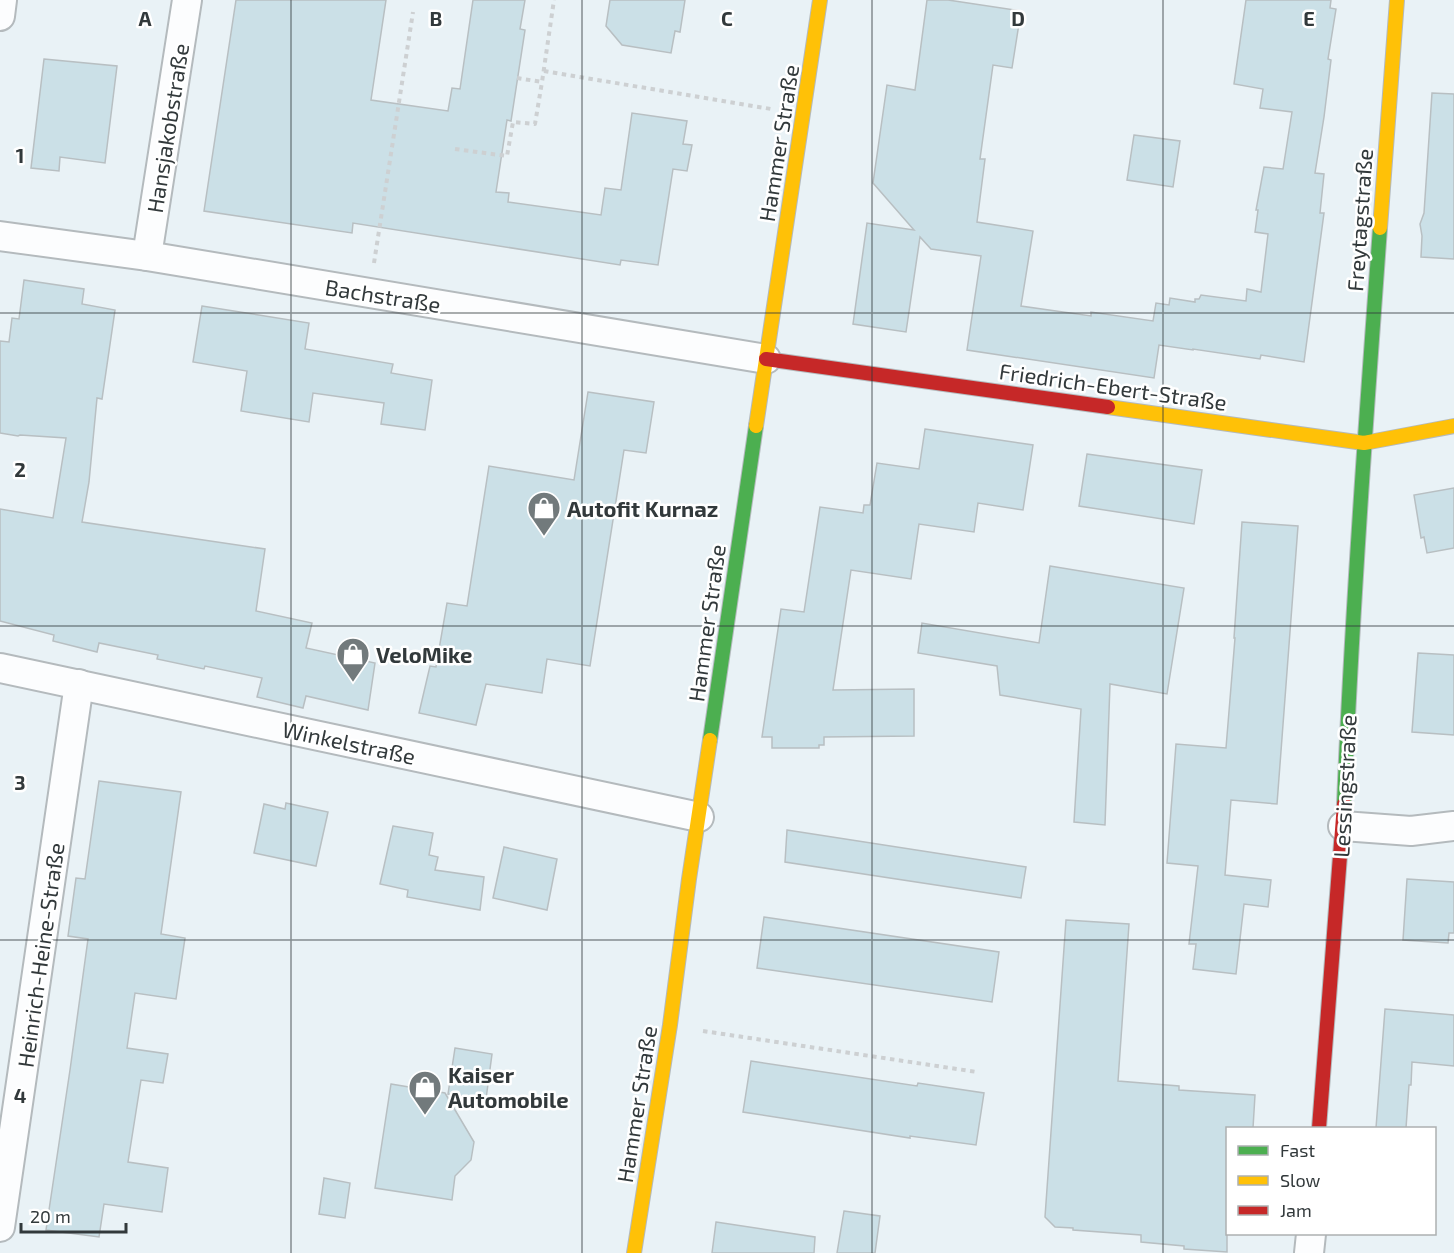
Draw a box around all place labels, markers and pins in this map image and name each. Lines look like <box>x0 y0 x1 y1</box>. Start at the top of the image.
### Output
shop icon: Autofit Kurnaz <box>526 490 562 537</box>
place label: Autofit Kurnaz <box>567 495 718 521</box>
shop icon: VeloMike <box>335 636 371 683</box>
place label: VeloMike <box>376 641 472 667</box>
place label: Kaiser Automobile <box>448 1061 569 1112</box>
shop icon: Kaiser Automobile <box>407 1069 443 1116</box>

